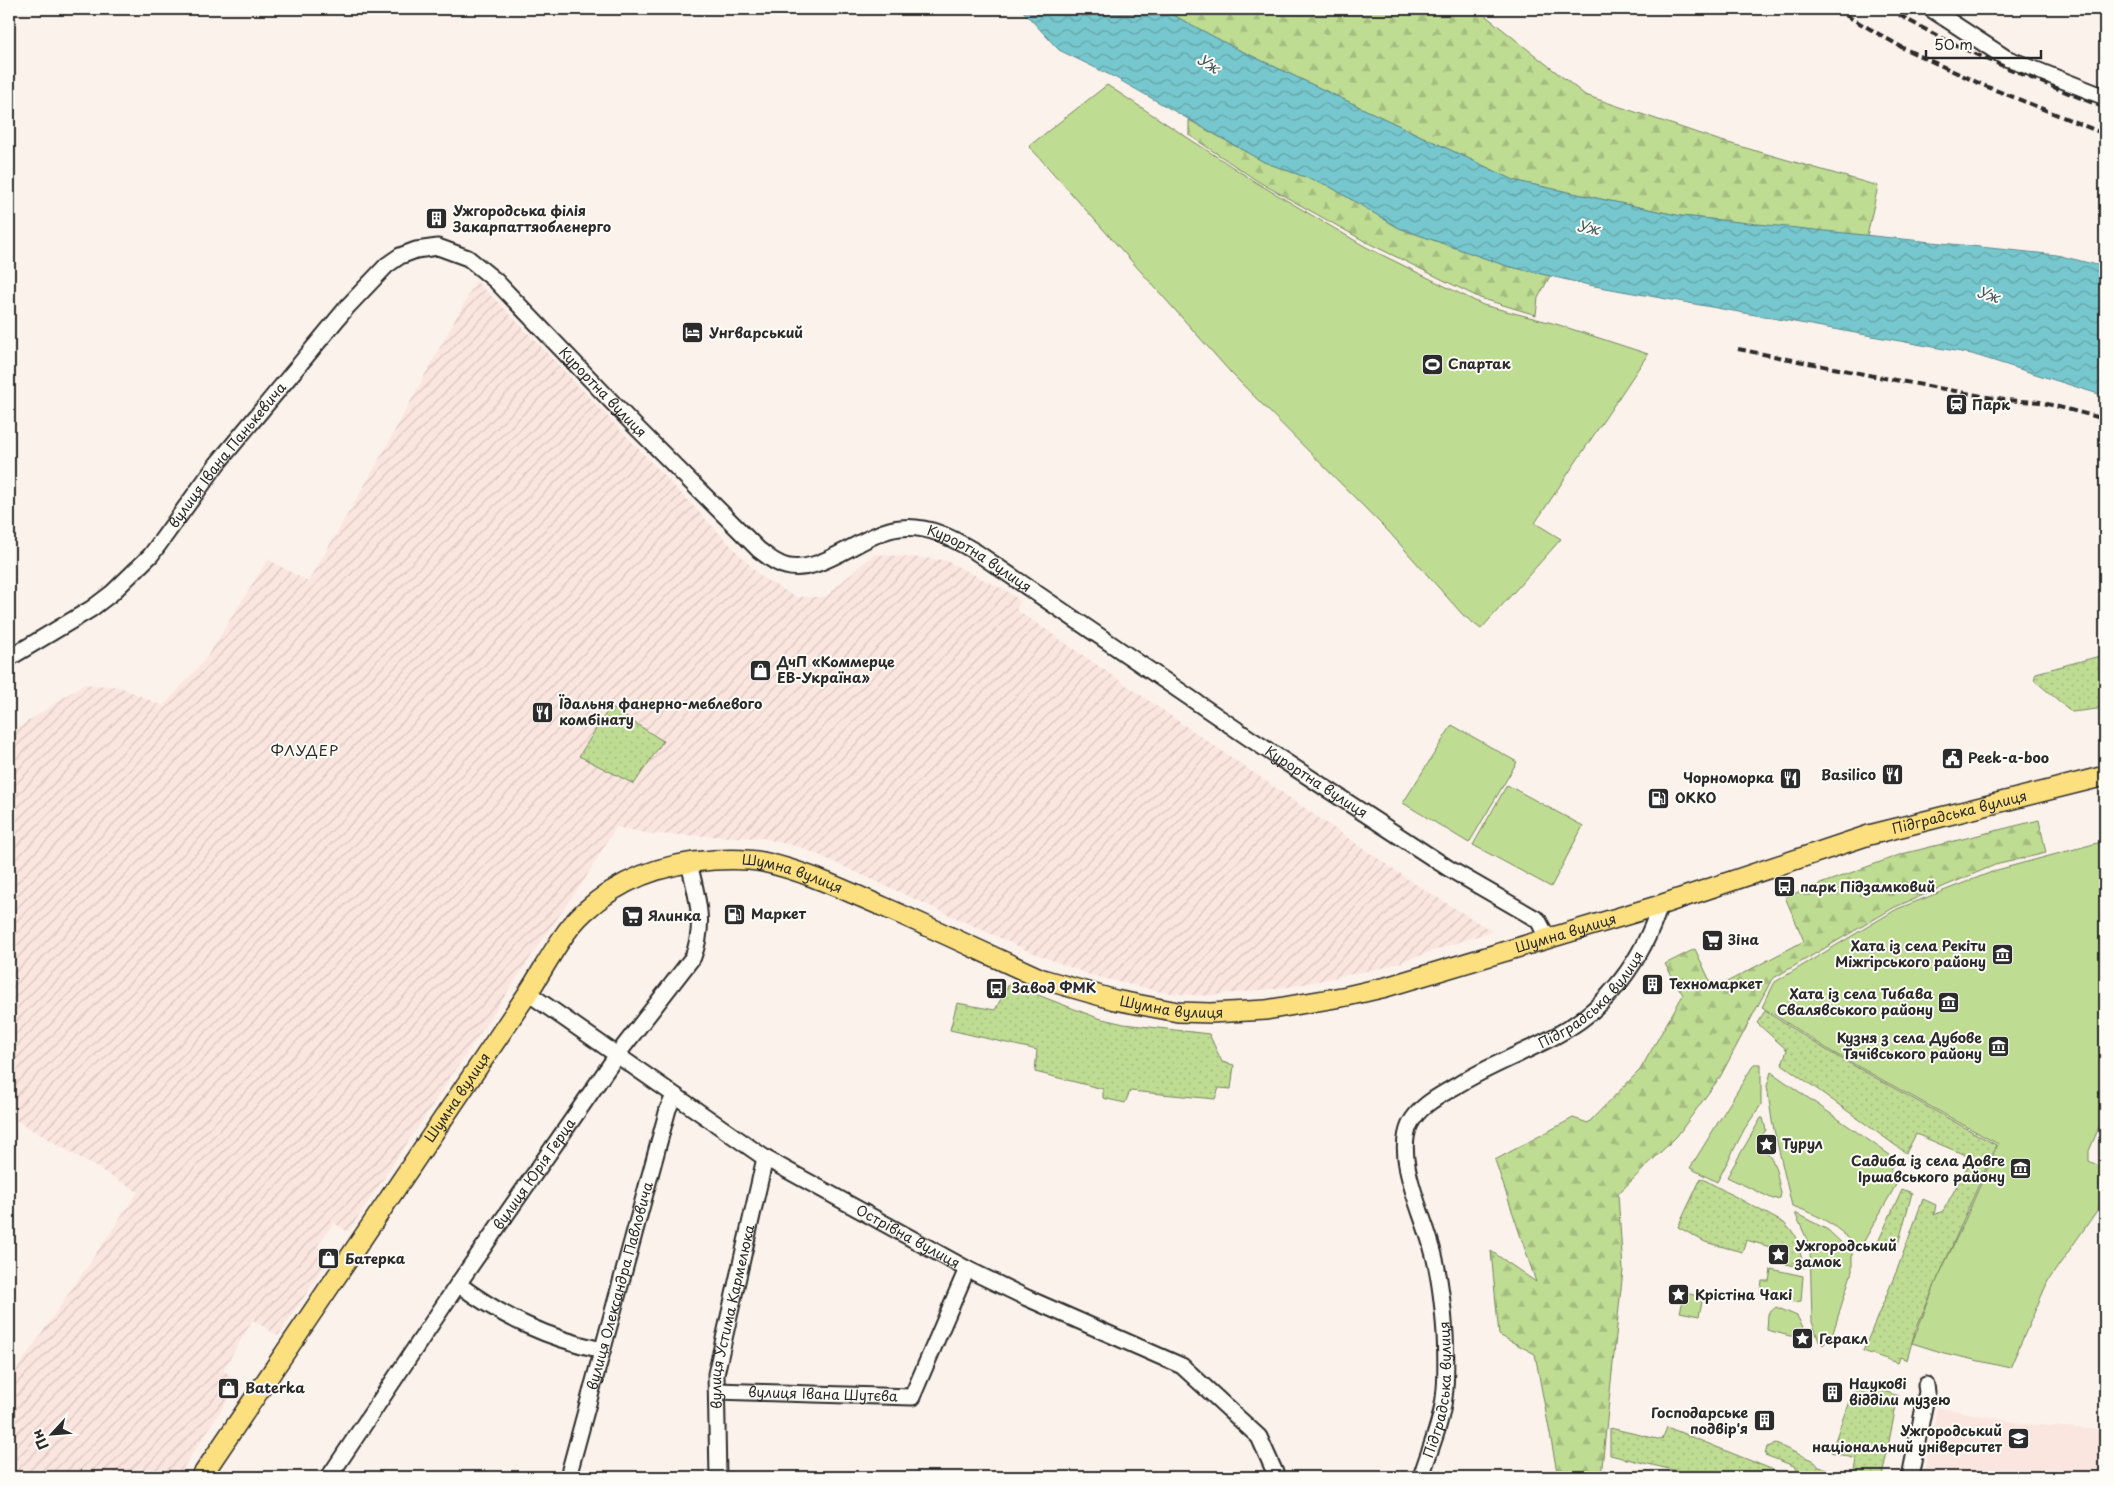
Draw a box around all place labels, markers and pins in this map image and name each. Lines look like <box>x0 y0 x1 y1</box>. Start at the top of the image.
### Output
place label: Ужгородська філія Закарпаттяобленерго <box>452 200 611 237</box>
building icon: Ужгородська філія Закарпаттяобленерго <box>425 207 449 231</box>
hotel icon: Унгварський <box>681 321 705 345</box>
place label: Унгварський <box>709 322 803 343</box>
sports icon: Спартак <box>1420 352 1444 376</box>
place label: Спартак <box>1448 353 1511 374</box>
station icon: Парк <box>1944 393 1968 417</box>
place label: Парк <box>1972 394 2010 415</box>
place label: ДчП «Коммерце ЕВ-Україна» <box>776 651 895 688</box>
shop icon: ДчП «Коммерце ЕВ-Україна» <box>749 658 773 682</box>
place label: Їдальня фанерно-меблевого комбінату <box>558 693 762 730</box>
restaurant icon: Їдальня фанерно-меблевого комбінату <box>531 700 555 724</box>
public building icon: Peek-a-boo <box>1940 746 1964 770</box>
place label: Peek-a-boo <box>1968 747 2049 768</box>
restaurant icon: Basilico <box>1880 763 1904 787</box>
place label: Basilico <box>1821 764 1876 785</box>
restaurant icon: Чорноморка <box>1778 766 1802 790</box>
place label: Чорноморка <box>1683 767 1775 788</box>
fuel station icon: ОККО <box>1647 786 1671 810</box>
place label: ОККО <box>1675 787 1716 808</box>
bus stop icon: парк Підзамковий <box>1772 875 1796 899</box>
place label: парк Підзамковий <box>1800 876 1935 897</box>
fuel station icon: Маркет <box>723 902 747 926</box>
place label: Маркет <box>751 903 807 924</box>
supermarket icon: Ялинка <box>620 904 644 928</box>
place label: Ялинка <box>648 905 702 926</box>
supermarket icon: Зіна <box>1700 928 1724 952</box>
place label: Зіна <box>1727 929 1760 950</box>
place label: Хата із села Рекіти Міжгірського району <box>1835 935 1986 972</box>
museum icon: Хата із села Рекіти Міжгірського району <box>1990 942 2014 966</box>
building icon: Техномаркет <box>1641 972 1665 996</box>
place label: Техномаркет <box>1669 973 1763 994</box>
bus stop icon: Завод ФМК <box>984 976 1008 1000</box>
place label: Завод ФМК <box>1011 977 1097 998</box>
place label: Хата із села Тибава Свалявського району <box>1777 983 1933 1020</box>
museum icon: Хата із села Тибава Свалявського району <box>1937 990 1961 1014</box>
place label: Кузня з села Дубове Тячівського району <box>1837 1027 1982 1064</box>
museum icon: Кузня з села Дубове Тячівського району <box>1986 1034 2010 1058</box>
place icon: Турул <box>1754 1132 1778 1156</box>
place label: Турул <box>1782 1133 1823 1154</box>
place label: Садиба із села Довге Іршавського району <box>1851 1150 2005 1187</box>
museum icon: Садиба із села Довге Іршавського району <box>2009 1157 2033 1181</box>
place label: Ужгородський замок <box>1794 1235 1897 1272</box>
place icon: Ужгородський замок <box>1767 1242 1791 1266</box>
shop icon: Батерка <box>317 1247 341 1271</box>
place label: Батерка <box>345 1248 406 1269</box>
place icon: Крістіна Чакі <box>1667 1283 1691 1307</box>
place label: Крістіна Чакі <box>1695 1284 1792 1305</box>
place icon: Геракл <box>1791 1327 1815 1351</box>
place label: Геракл <box>1819 1328 1868 1349</box>
place label: Наукові відділи музею <box>1849 1373 1950 1410</box>
shop icon: Baterka <box>217 1376 241 1400</box>
place label: Baterka <box>245 1377 305 1398</box>
building icon: Наукові відділи музею <box>1821 1380 1845 1404</box>
place label: Господарське подвір'я <box>1651 1402 1748 1439</box>
building icon: Господарське подвір'я <box>1752 1409 1776 1433</box>
place label: Ужгородський національний університет <box>1812 1420 2003 1457</box>
school or university icon: Ужгородський національний університет <box>2006 1427 2030 1451</box>

